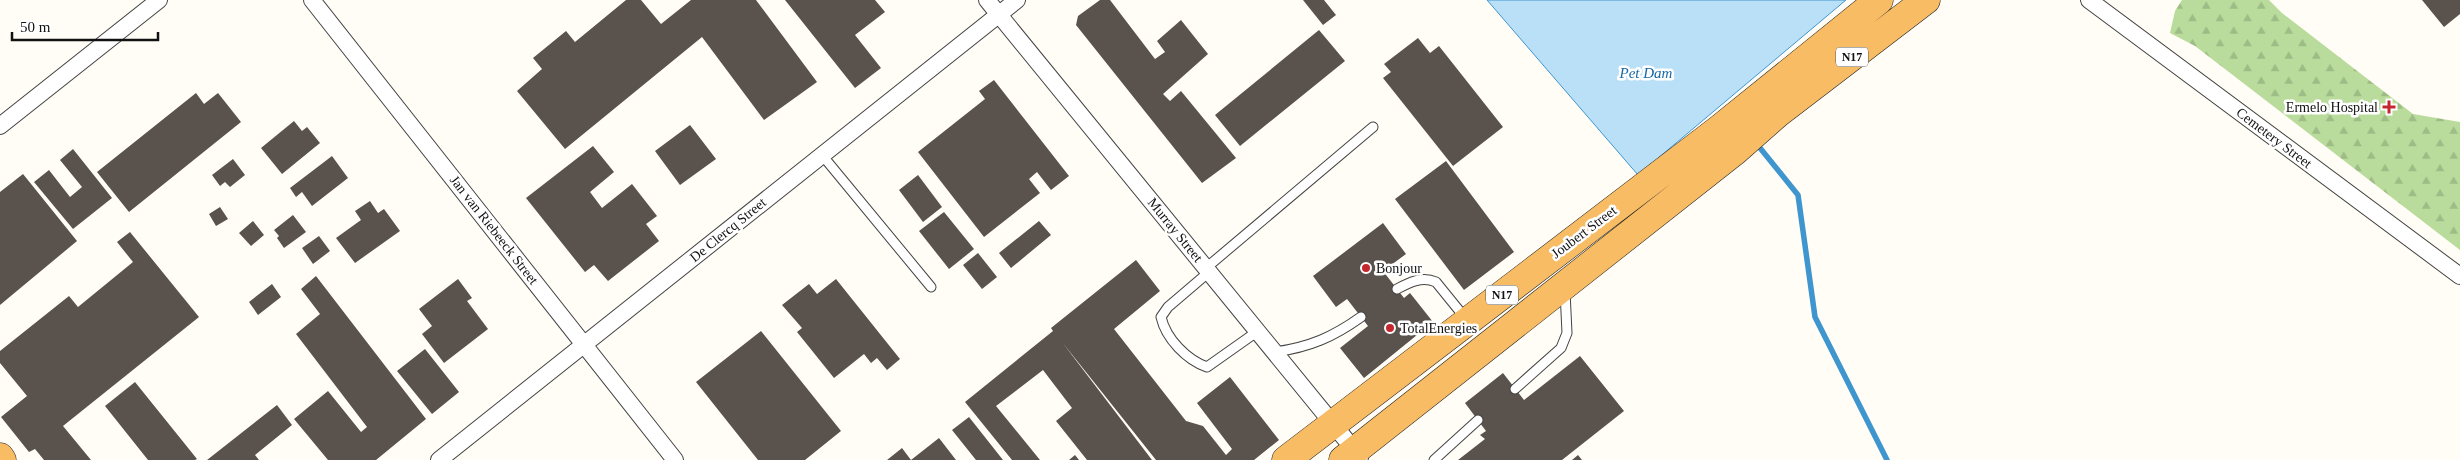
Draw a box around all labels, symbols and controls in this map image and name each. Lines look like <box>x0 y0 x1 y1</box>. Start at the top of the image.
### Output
scale bar <box>12 10 159 42</box>
text: 50 m <box>20 19 51 35</box>
road number: N17 <box>1836 48 1868 66</box>
water label: Pet Dam <box>1619 65 1673 81</box>
place label: Ermelo Hospital <box>2286 100 2378 115</box>
marker: Ermelo Hospital <box>2382 100 2396 114</box>
street label: Cemetery Street <box>2233 105 2315 171</box>
street label: Jan van Riebeeck Street <box>447 173 541 288</box>
street label: De Clercq Street <box>687 195 769 265</box>
street label: Murray Street <box>1145 195 1205 265</box>
street label: Joubert Street <box>1549 203 1619 261</box>
place label: Bonjour <box>1376 261 1422 276</box>
marker: Bonjour <box>1360 262 1372 274</box>
road number: N17 <box>1486 286 1518 304</box>
place label: TotalEnergies <box>1400 321 1477 336</box>
marker: TotalEnergies <box>1384 322 1396 334</box>

